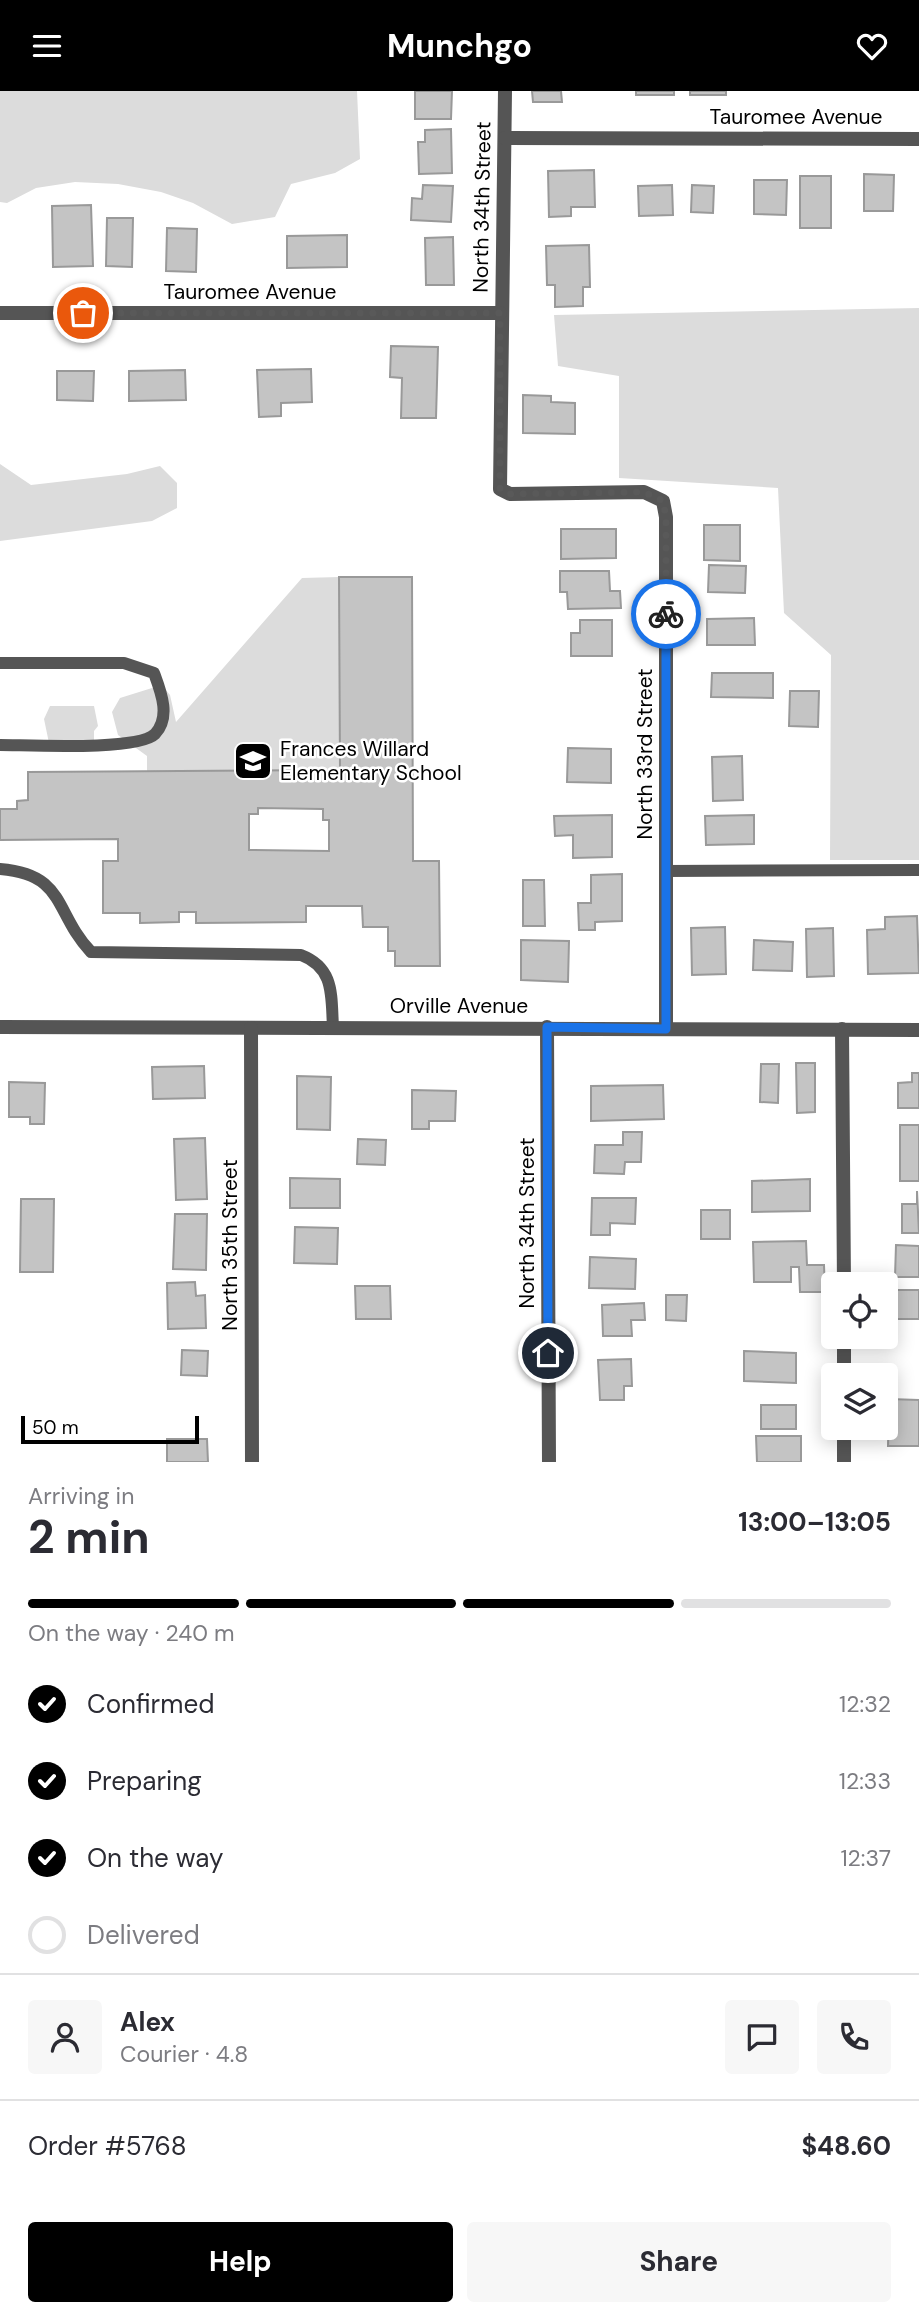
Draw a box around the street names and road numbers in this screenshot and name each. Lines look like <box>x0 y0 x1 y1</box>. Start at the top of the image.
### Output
street label: Tauromee Avenue <box>709 103 883 131</box>
street label: North 34th Street <box>467 121 497 293</box>
street label: Tauromee Avenue <box>163 278 337 306</box>
street label: North 33rd Street <box>631 668 659 840</box>
street label: Orville Avenue <box>390 992 528 1020</box>
street label: North 34th Street <box>513 1137 541 1309</box>
street label: North 35th Street <box>216 1159 244 1331</box>

